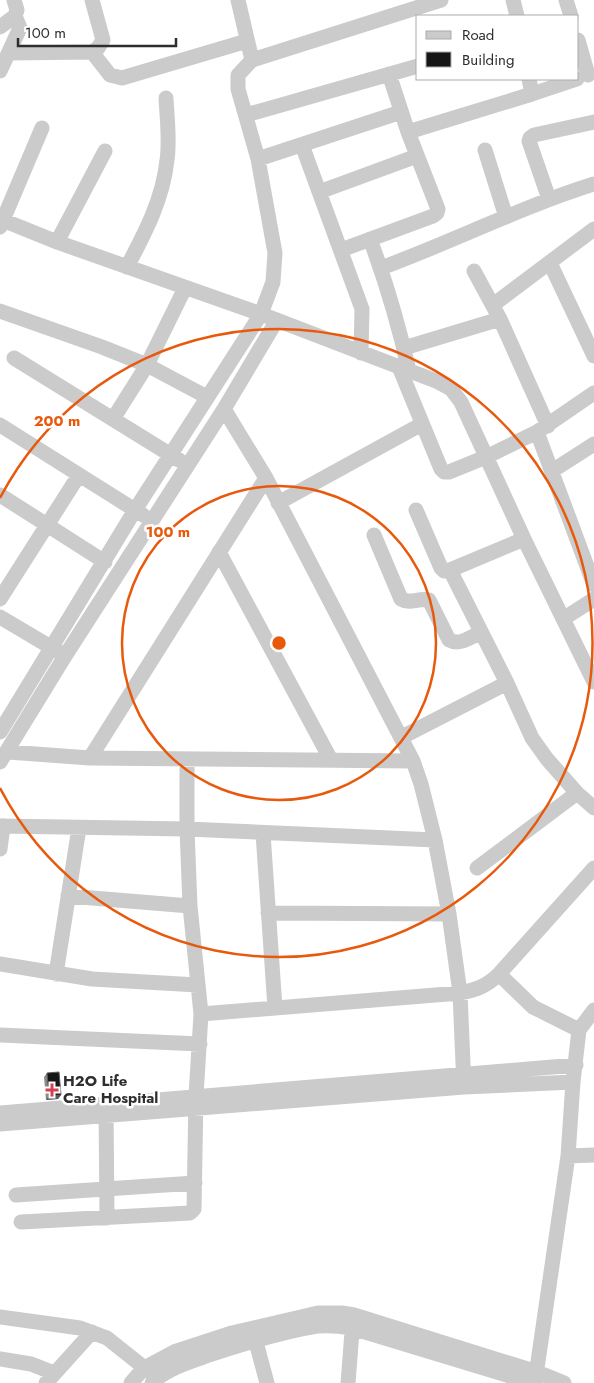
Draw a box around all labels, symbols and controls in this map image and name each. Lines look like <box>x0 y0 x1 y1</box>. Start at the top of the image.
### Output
scale bar <box>18 15 175 47</box>
legend <box>416 15 579 80</box>
text: 100 m <box>25 22 66 44</box>
text: Road <box>462 24 494 46</box>
text: Building <box>462 49 514 71</box>
text: 200 m <box>34 410 80 432</box>
text: 100 m <box>146 521 190 543</box>
centre of rings <box>270 634 288 652</box>
place label: H2O Life Care Hospital <box>63 1070 158 1109</box>
marker: H2O Life Care Hospital <box>45 1083 59 1097</box>

